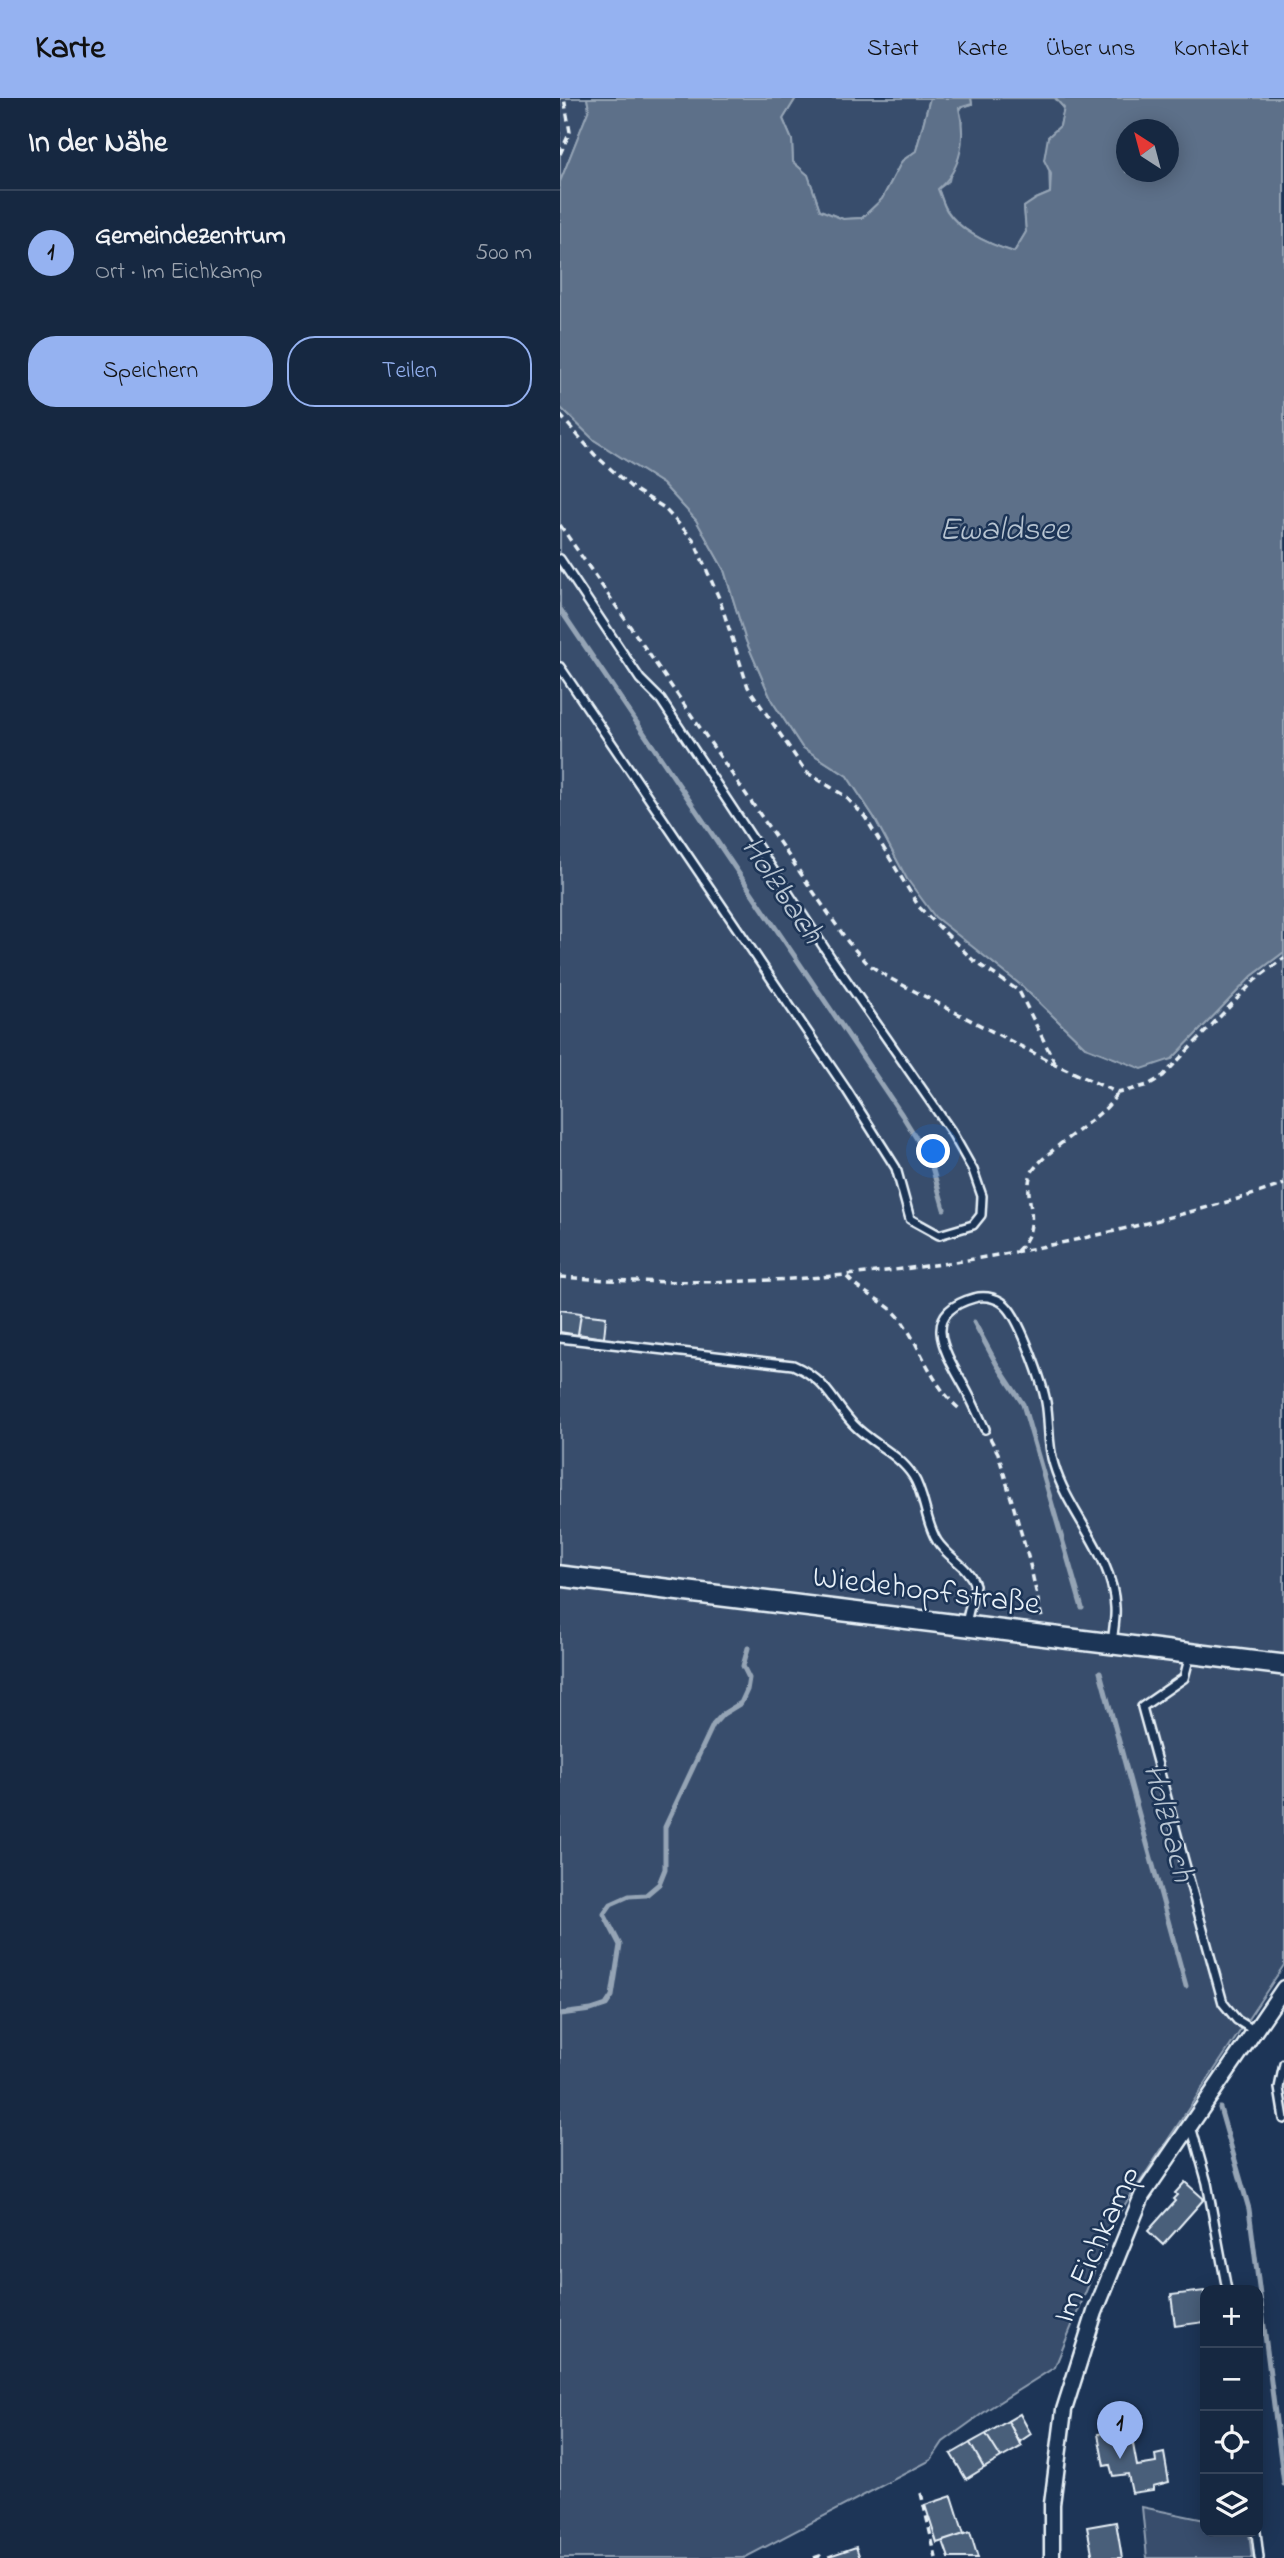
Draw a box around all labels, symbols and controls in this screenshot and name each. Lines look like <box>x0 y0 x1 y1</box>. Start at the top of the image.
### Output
text: Karte <box>35 25 105 73</box>
text: Start <box>867 32 919 67</box>
text: Karte <box>957 32 1008 67</box>
text: Über uns <box>1046 32 1135 67</box>
text: Kontakt <box>1173 32 1249 67</box>
north arrow <box>1116 119 1179 182</box>
text: In der Nähe <box>28 122 168 166</box>
text: Gemeindezentrum <box>95 218 286 256</box>
text: 1 <box>47 237 55 270</box>
text: 500 m <box>475 237 532 270</box>
text: Ort · Im Eichkamp <box>95 256 262 289</box>
button: Speichern <box>28 336 273 407</box>
button: Teilen <box>287 336 532 407</box>
water label: Ewaldsee <box>939 507 1070 555</box>
water label: Holzbach <box>727 828 835 955</box>
your location <box>916 1134 950 1168</box>
street label: Wiedehopfstraße <box>810 1555 1043 1629</box>
water label: Holzbach <box>1128 1759 1206 1889</box>
street label: Im Eichkamp <box>1042 2158 1154 2332</box>
map controls <box>1200 2285 1263 2537</box>
button: + <box>1200 2285 1263 2348</box>
button: − <box>1200 2348 1263 2411</box>
pin: 1 <box>1097 2401 1143 2459</box>
button: locate <box>1200 2411 1263 2474</box>
button: layers <box>1200 2474 1263 2537</box>

